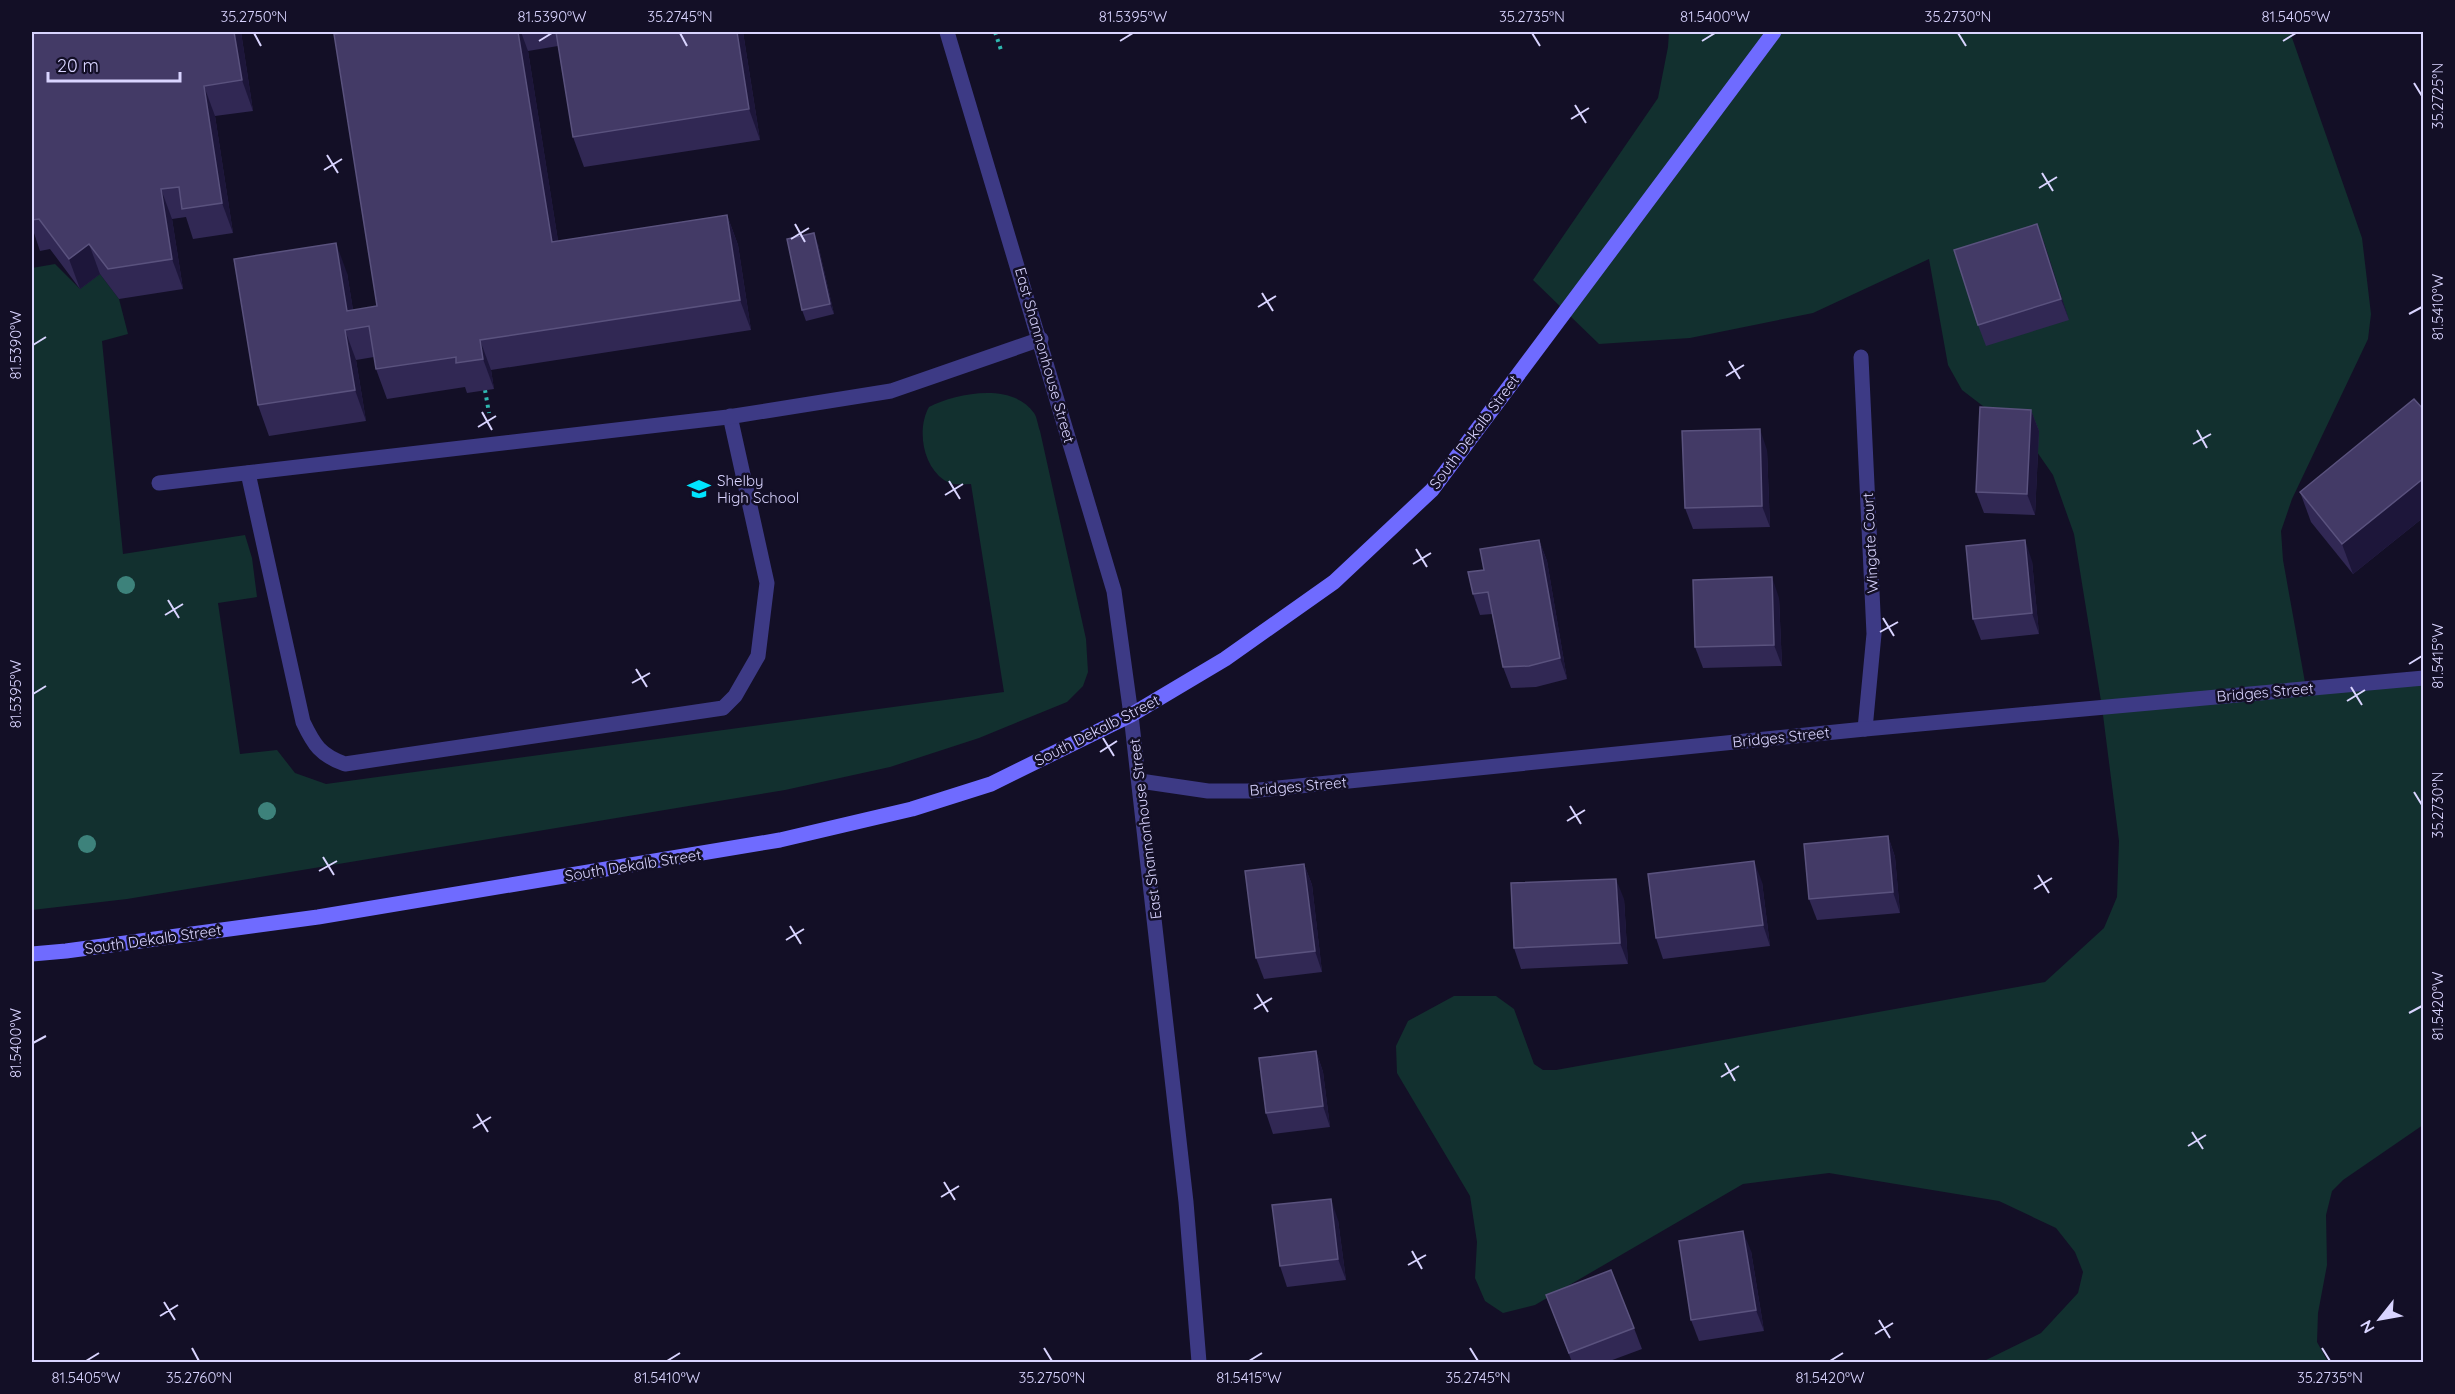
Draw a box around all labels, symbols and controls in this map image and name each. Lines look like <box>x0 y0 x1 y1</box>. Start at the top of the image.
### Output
text: 35.2750°N <box>220 7 288 26</box>
text: 81.5390°W <box>517 7 587 26</box>
text: 35.2745°N <box>647 7 713 26</box>
text: 81.5395°W <box>1099 7 1168 26</box>
text: 35.2735°N <box>1499 7 1565 26</box>
text: 81.5400°W <box>1680 7 1750 26</box>
text: 35.2730°N <box>1925 7 1991 26</box>
text: 81.5405°W <box>2261 7 2331 26</box>
scale bar <box>48 45 180 83</box>
text: 20 m <box>57 54 99 77</box>
text: 35.2725°N <box>2428 63 2447 129</box>
street label: East Shannonhouse Street <box>1011 265 1079 445</box>
text: 81.5410°W <box>2428 273 2447 340</box>
text: 81.5390°W <box>6 310 25 380</box>
street label: South Dekalb Street <box>1425 371 1523 493</box>
place label: Shelby High School <box>717 471 799 507</box>
school or university icon: Shelby High School <box>686 476 712 502</box>
street label: Wingate Court <box>1858 492 1882 594</box>
text: 81.5415°W <box>2428 623 2447 689</box>
text: 81.5395°W <box>6 659 25 728</box>
street label: Bridges Street <box>2216 678 2314 706</box>
street label: South Dekalb Street <box>1031 690 1163 770</box>
street label: Bridges Street <box>1732 722 1830 752</box>
street label: East Shannonhouse Street <box>1125 738 1165 920</box>
street label: Bridges Street <box>1249 772 1347 800</box>
text: 35.2730°N <box>2428 772 2447 838</box>
street label: South Dekalb Street <box>563 845 703 885</box>
street label: South Dekalb Street <box>83 920 223 958</box>
text: 81.5420°W <box>2428 971 2447 1041</box>
text: 81.5400°W <box>6 1008 25 1078</box>
north arrow <box>2350 1289 2410 1349</box>
text: N <box>2356 1317 2379 1337</box>
text: 81.5405°W <box>51 1368 121 1387</box>
text: 35.2760°N <box>166 1368 232 1387</box>
text: 81.5410°W <box>634 1368 701 1387</box>
text: 35.2750°N <box>1018 1368 1086 1387</box>
text: 81.5415°W <box>1216 1368 1282 1387</box>
text: 35.2745°N <box>1445 1368 1511 1387</box>
text: 81.5420°W <box>1795 1368 1865 1387</box>
text: 35.2735°N <box>2297 1368 2363 1387</box>

